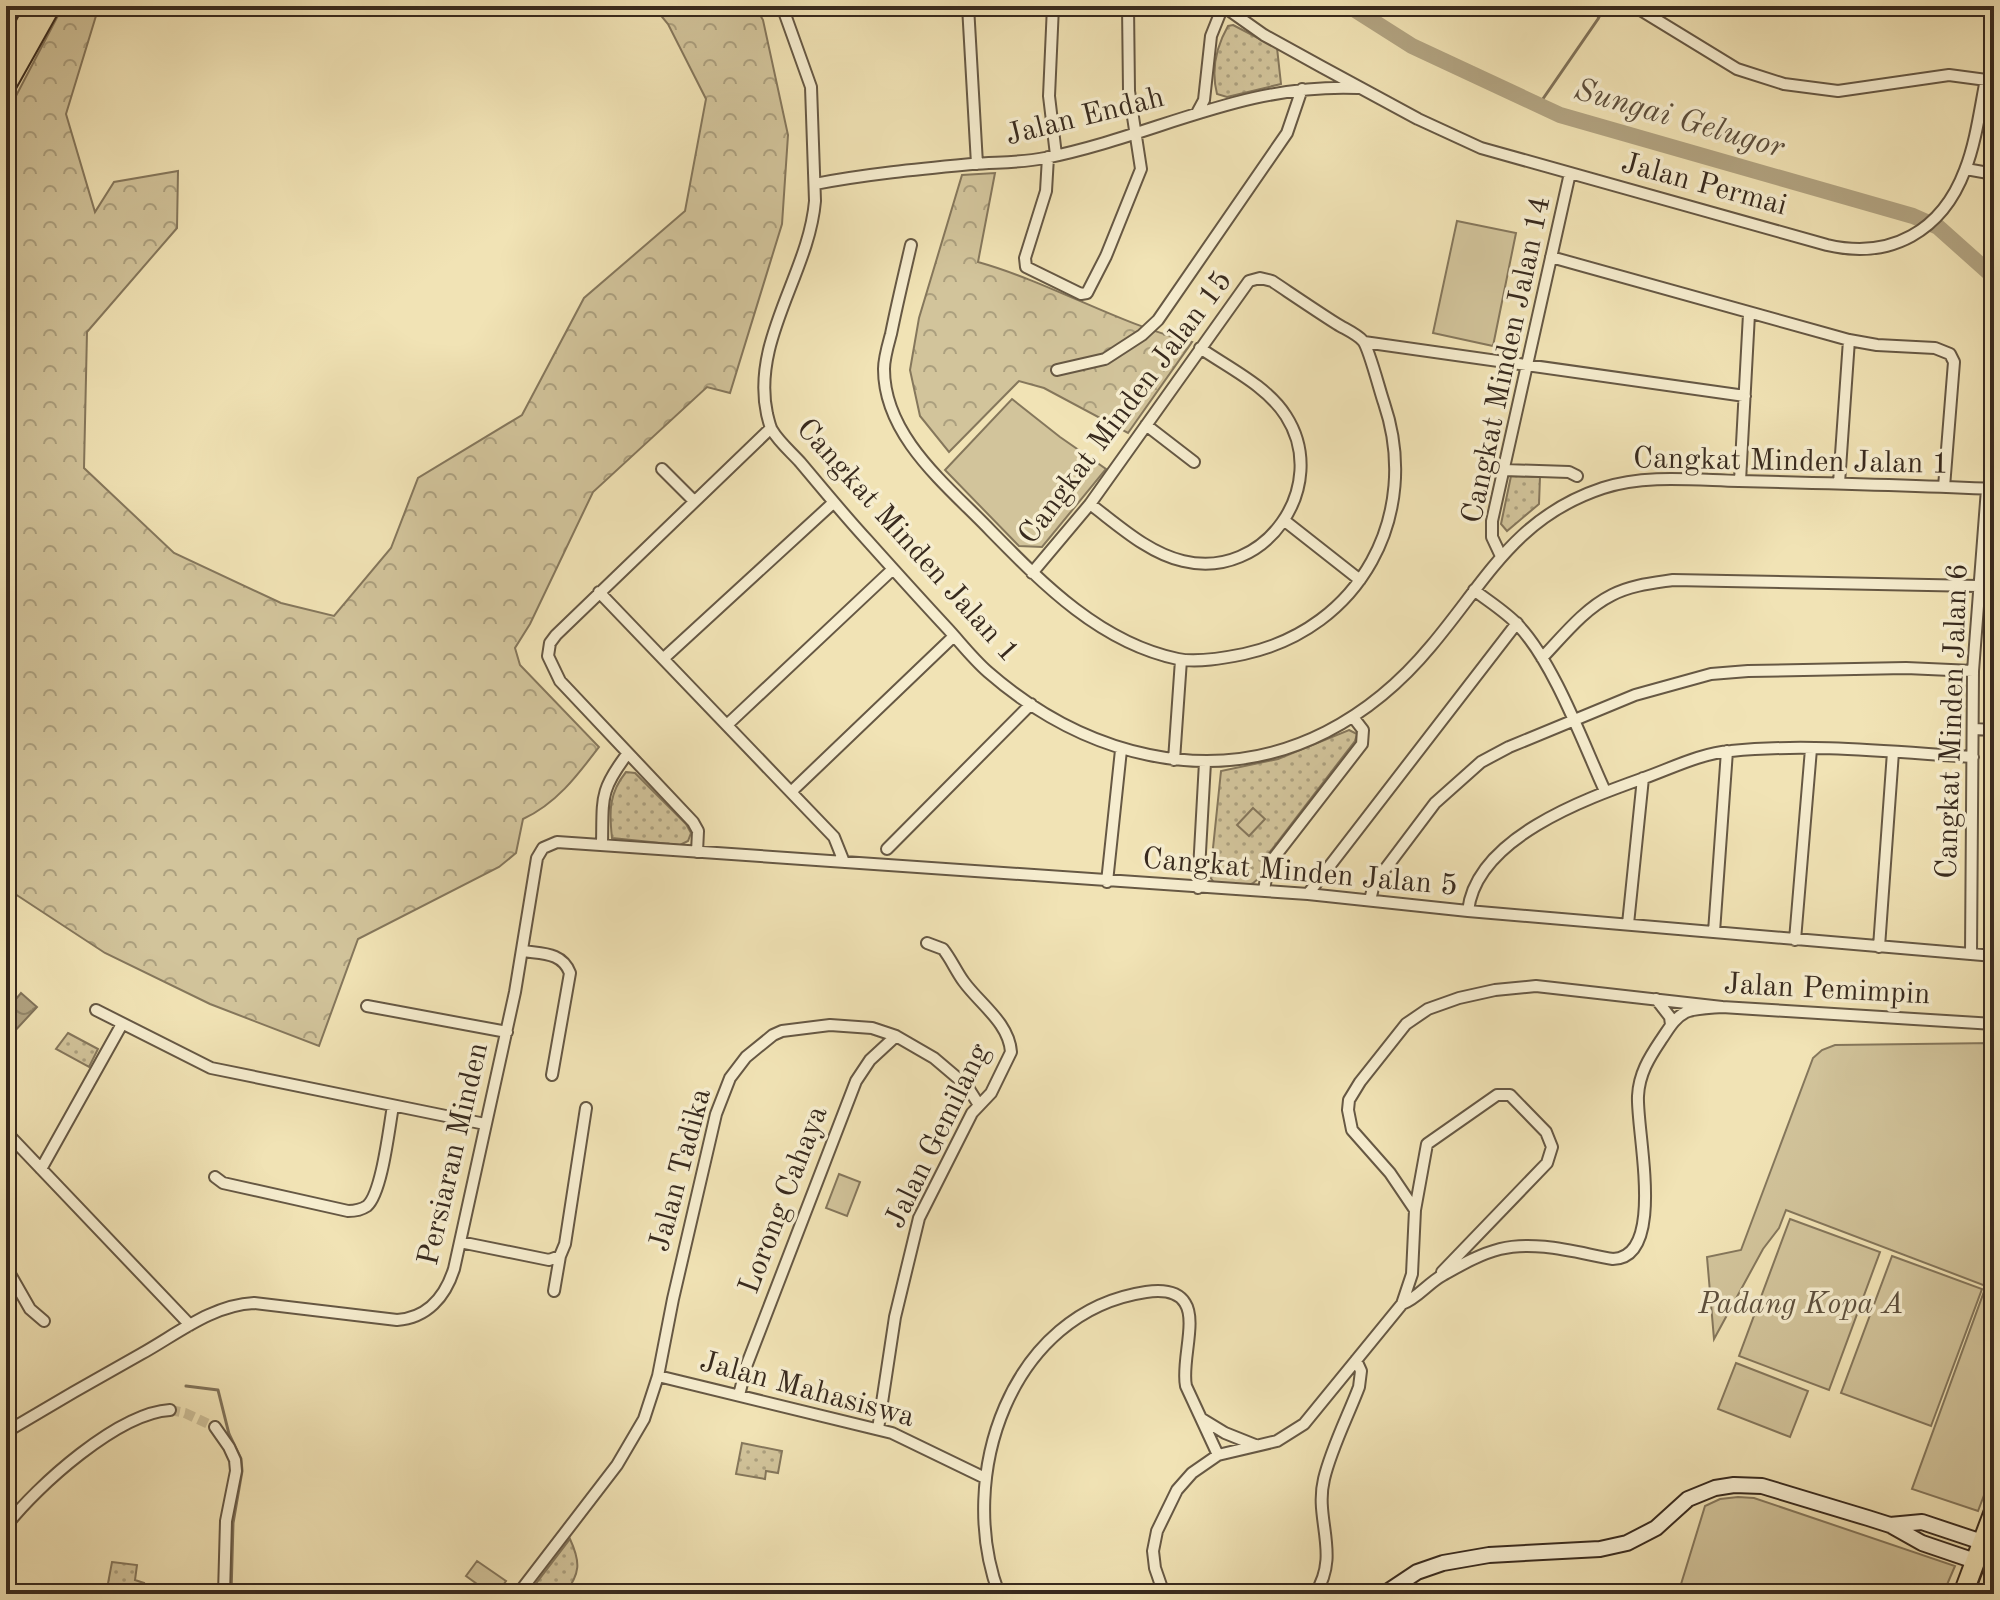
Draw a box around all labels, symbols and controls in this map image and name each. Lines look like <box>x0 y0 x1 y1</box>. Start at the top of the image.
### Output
water label: Sungai Gelugor <box>1570 75 1789 166</box>
street label: Jalan Endah <box>1003 83 1167 151</box>
street label: Jalan Permai <box>1618 148 1790 222</box>
street label: Cangkat Minden Jalan 14 <box>1458 194 1556 526</box>
street label: Cangkat Minden Jalan 15 <box>1014 266 1238 550</box>
street label: Cangkat Minden Jalan 1 <box>790 414 1024 668</box>
street label: Cangkat Minden Jalan 1 <box>1633 444 1949 480</box>
street label: Cangkat Minden Jalan 6 <box>1932 563 1974 879</box>
street label: Cangkat Minden Jalan 5 <box>1141 844 1459 902</box>
street label: Jalan Pemimpin <box>1723 970 1931 1010</box>
street label: Jalan Gemilang <box>880 1039 996 1233</box>
street label: Persiaran Minden <box>414 1040 494 1268</box>
street label: Jalan Tadika <box>645 1085 717 1255</box>
street label: Lorong Cahaya <box>734 1102 834 1298</box>
park label: Padang Kopa A <box>1697 1290 1904 1320</box>
street label: Jalan Mahasiswa <box>696 1347 918 1433</box>

